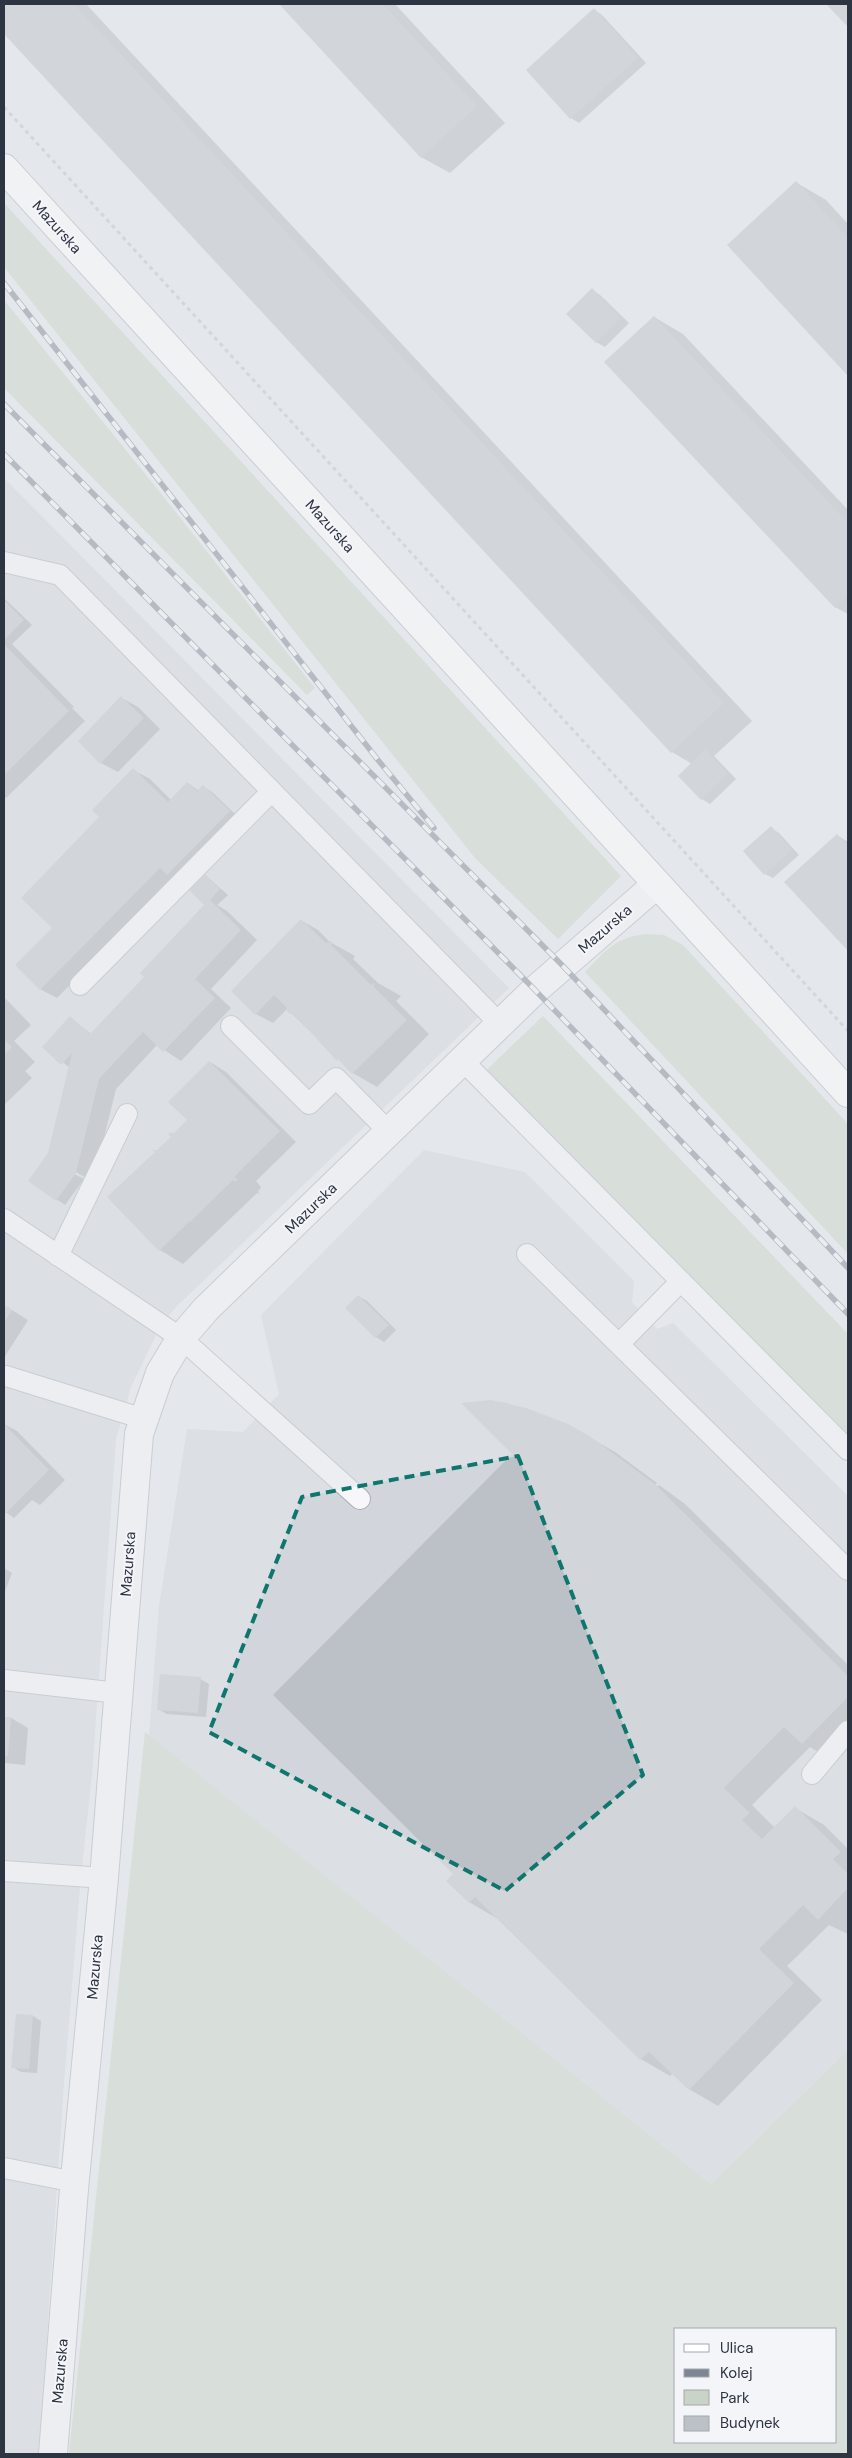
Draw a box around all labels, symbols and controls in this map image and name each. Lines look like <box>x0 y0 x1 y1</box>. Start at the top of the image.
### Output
street label: Mazurska <box>28 196 86 258</box>
street label: Mazurska <box>301 495 359 557</box>
street label: Mazurska <box>574 900 636 958</box>
street label: Mazurska <box>281 1178 341 1238</box>
street label: Mazurska <box>116 1531 140 1597</box>
street label: Mazurska <box>82 1934 108 2000</box>
legend <box>674 2328 837 2443</box>
street label: Mazurska <box>47 2338 73 2404</box>
text: Ulica <box>720 2338 754 2358</box>
text: Kolej <box>720 2363 753 2383</box>
text: Park <box>720 2388 750 2408</box>
text: Budynek <box>720 2413 781 2433</box>

